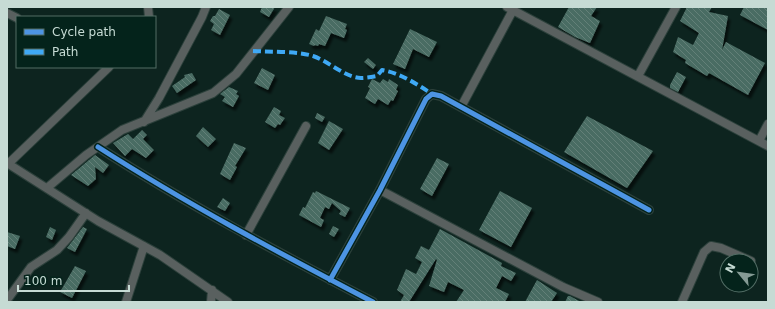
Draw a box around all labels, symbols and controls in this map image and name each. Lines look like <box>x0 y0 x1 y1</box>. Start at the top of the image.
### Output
legend <box>16 16 156 68</box>
text: Cycle path <box>52 25 116 39</box>
text: Path <box>52 45 78 59</box>
north arrow <box>719 253 759 293</box>
text: N <box>723 261 739 276</box>
scale bar <box>18 267 129 293</box>
text: 100 m <box>24 274 62 288</box>

